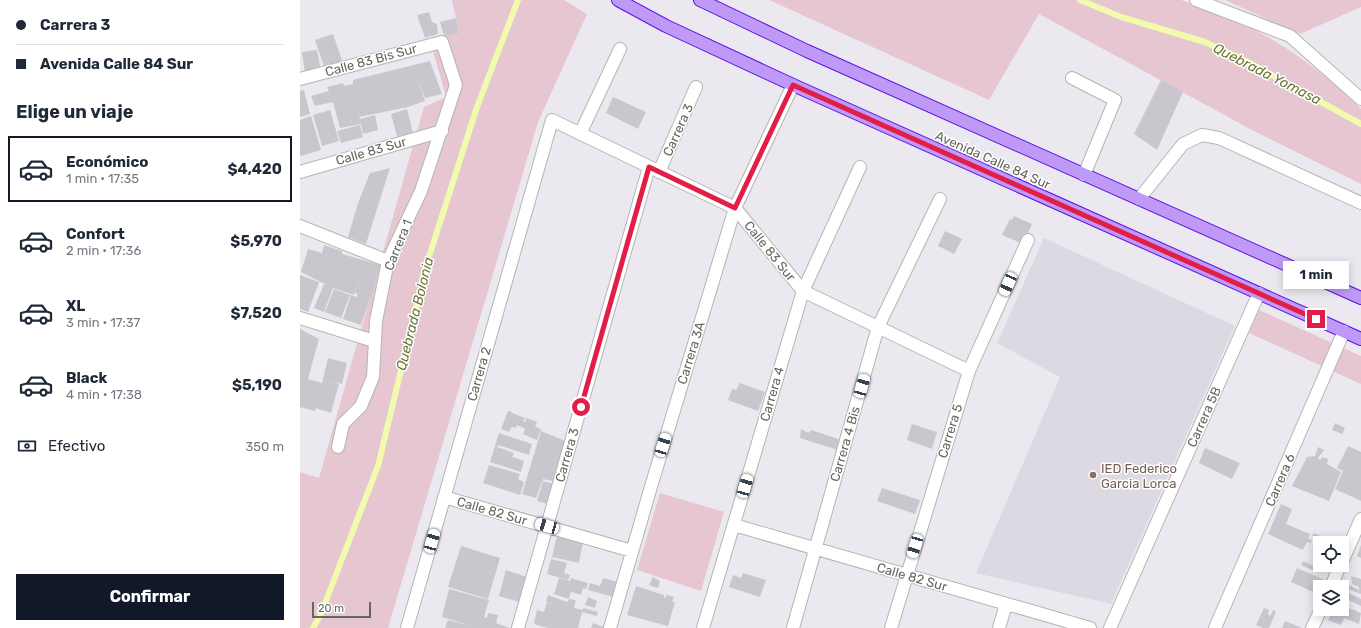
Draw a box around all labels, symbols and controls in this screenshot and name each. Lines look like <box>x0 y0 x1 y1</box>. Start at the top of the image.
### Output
text: Carrera 3 <box>40 16 110 34</box>
water label: Quebrada Yomasa <box>1210 39 1324 109</box>
street label: Calle 83 Bis Sur <box>323 41 419 79</box>
text: Avenida Calle 84 Sur <box>40 55 193 73</box>
text: Elige un viaje <box>16 101 133 123</box>
street label: Carrera 3 <box>660 101 696 159</box>
street label: Avenida Calle 84 Sur <box>933 128 1053 192</box>
street label: Calle 83 Sur <box>334 134 408 168</box>
icon: car <box>18 151 54 187</box>
text: Económico <box>66 153 148 171</box>
text: $4,420 <box>228 160 282 178</box>
text: 1 min · 17:35 <box>66 171 139 186</box>
street label: Carrera 1 <box>381 217 415 273</box>
street label: Calle 83 Sur <box>741 218 799 284</box>
icon: car <box>18 223 54 259</box>
text: Confort <box>66 225 125 243</box>
text: $5,970 <box>230 232 282 250</box>
text: 2 min · 17:36 <box>66 243 141 258</box>
water label: Quebrada Bolonia <box>393 255 437 373</box>
callout: 1 min <box>1283 261 1349 289</box>
text: 1 min <box>1299 267 1333 282</box>
car <box>998 271 1018 297</box>
icon: car <box>18 295 54 331</box>
text: XL <box>66 297 85 315</box>
text: $7,520 <box>230 304 282 322</box>
route end <box>1307 310 1325 328</box>
text: 3 min · 17:37 <box>66 315 140 330</box>
street label: Carrera 3A <box>674 320 708 386</box>
street label: Carrera 2 <box>464 345 494 403</box>
street label: Carrera 4 <box>757 365 787 423</box>
icon: car <box>18 367 54 403</box>
text: Black <box>66 369 107 387</box>
car <box>853 373 871 399</box>
text: $5,190 <box>232 376 282 394</box>
street label: Carrera 5B <box>1184 385 1224 449</box>
text: 4 min · 17:38 <box>66 387 142 402</box>
route start <box>572 398 590 416</box>
street label: Carrera 5 <box>935 402 965 460</box>
street label: Carrera 4 Bis <box>827 404 863 483</box>
street label: Carrera 3 <box>552 426 582 484</box>
car <box>654 432 672 458</box>
icon: cash <box>16 435 38 457</box>
text: Efectivo <box>48 437 105 455</box>
text: 350 m <box>245 439 284 454</box>
street label: Carrera 6 <box>1262 451 1298 509</box>
place label: IED Federico Garcia Lorca <box>1101 461 1177 491</box>
marker: IED Federico Garcia Lorca <box>1088 470 1098 480</box>
car <box>736 473 754 499</box>
street label: Calle 82 Sur <box>455 494 529 528</box>
car <box>534 517 560 535</box>
car <box>423 528 441 554</box>
car <box>906 533 924 559</box>
map controls <box>1313 536 1349 616</box>
button: locate <box>1313 536 1349 572</box>
street label: Calle 82 Sur <box>875 560 949 594</box>
button: Confirmar <box>16 574 284 620</box>
button: layers <box>1313 580 1349 616</box>
scale bar <box>312 600 371 619</box>
text: 20 m <box>318 602 344 615</box>

